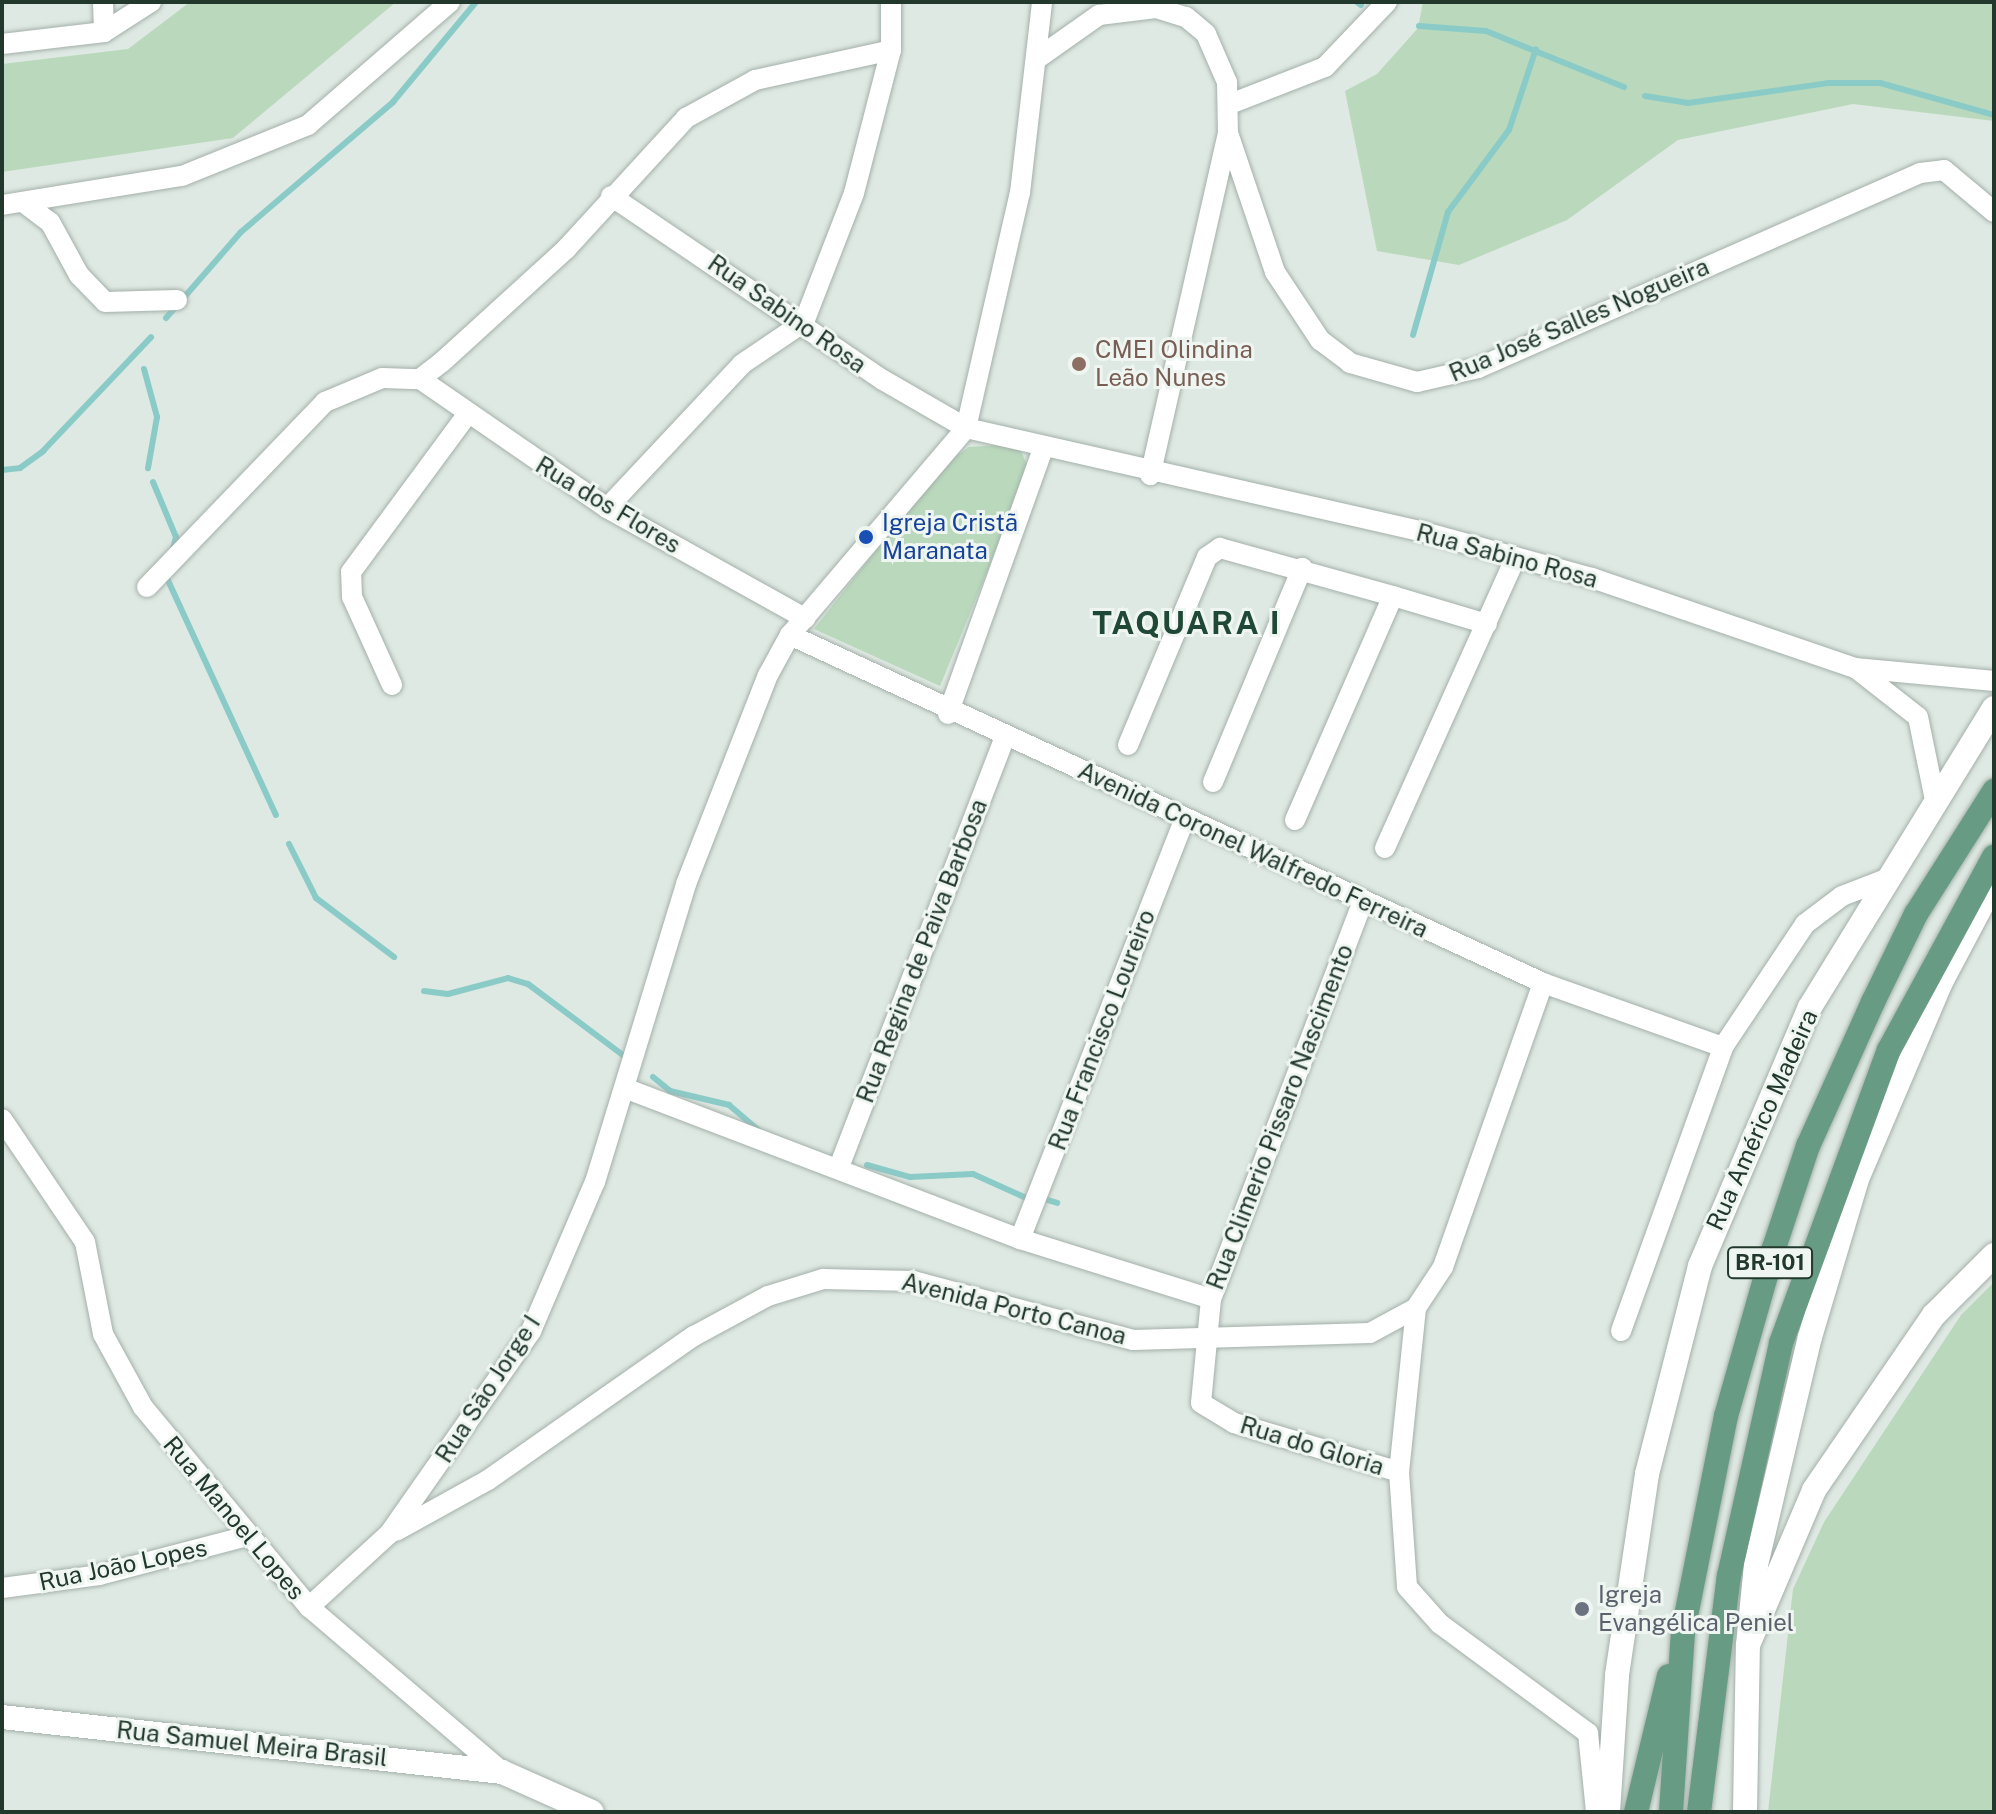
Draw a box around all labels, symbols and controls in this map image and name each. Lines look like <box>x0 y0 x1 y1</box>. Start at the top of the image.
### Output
street label: Rua Sabino Rosa <box>702 249 872 379</box>
street label: Rua José Salles Nogueira <box>1445 252 1713 388</box>
place label: CMEI Olindina Leão Nunes <box>1095 336 1253 392</box>
marker: CMEI Olindina Leão Nunes <box>1070 355 1088 373</box>
street label: Rua dos Flores <box>530 450 686 560</box>
place label: Igreja Cristã Maranata <box>882 509 1018 565</box>
street label: Rua Sabino Rosa <box>1413 518 1601 594</box>
marker: Igreja Cristã Maranata <box>857 528 875 546</box>
district label: TAQUARA I <box>1092 604 1282 642</box>
street label: Avenida Coronel Walfredo Ferreira <box>1073 756 1433 944</box>
street label: Rua Regina de Paiva Barbosa <box>851 795 993 1107</box>
street label: Rua Francisco Loureiro <box>1043 906 1161 1154</box>
street label: Rua Climerio Pissaro Nascimento <box>1201 940 1359 1294</box>
street label: Rua Américo Madeira <box>1700 1005 1824 1235</box>
road number: BR-101 <box>1726 1245 1814 1281</box>
street label: Avenida Porto Canoa <box>899 1267 1129 1351</box>
street label: Rua São Jorge I <box>430 1310 546 1468</box>
street label: Rua do Gloria <box>1236 1410 1388 1482</box>
street label: Rua Manoel Lopes <box>157 1430 311 1606</box>
street label: Rua João Lopes <box>36 1533 210 1597</box>
place label: Igreja Evangélica Peniel <box>1598 1581 1794 1637</box>
marker: Igreja Evangélica Peniel <box>1573 1600 1591 1618</box>
street label: Rua Samuel Meira Brasil <box>115 1715 389 1773</box>

